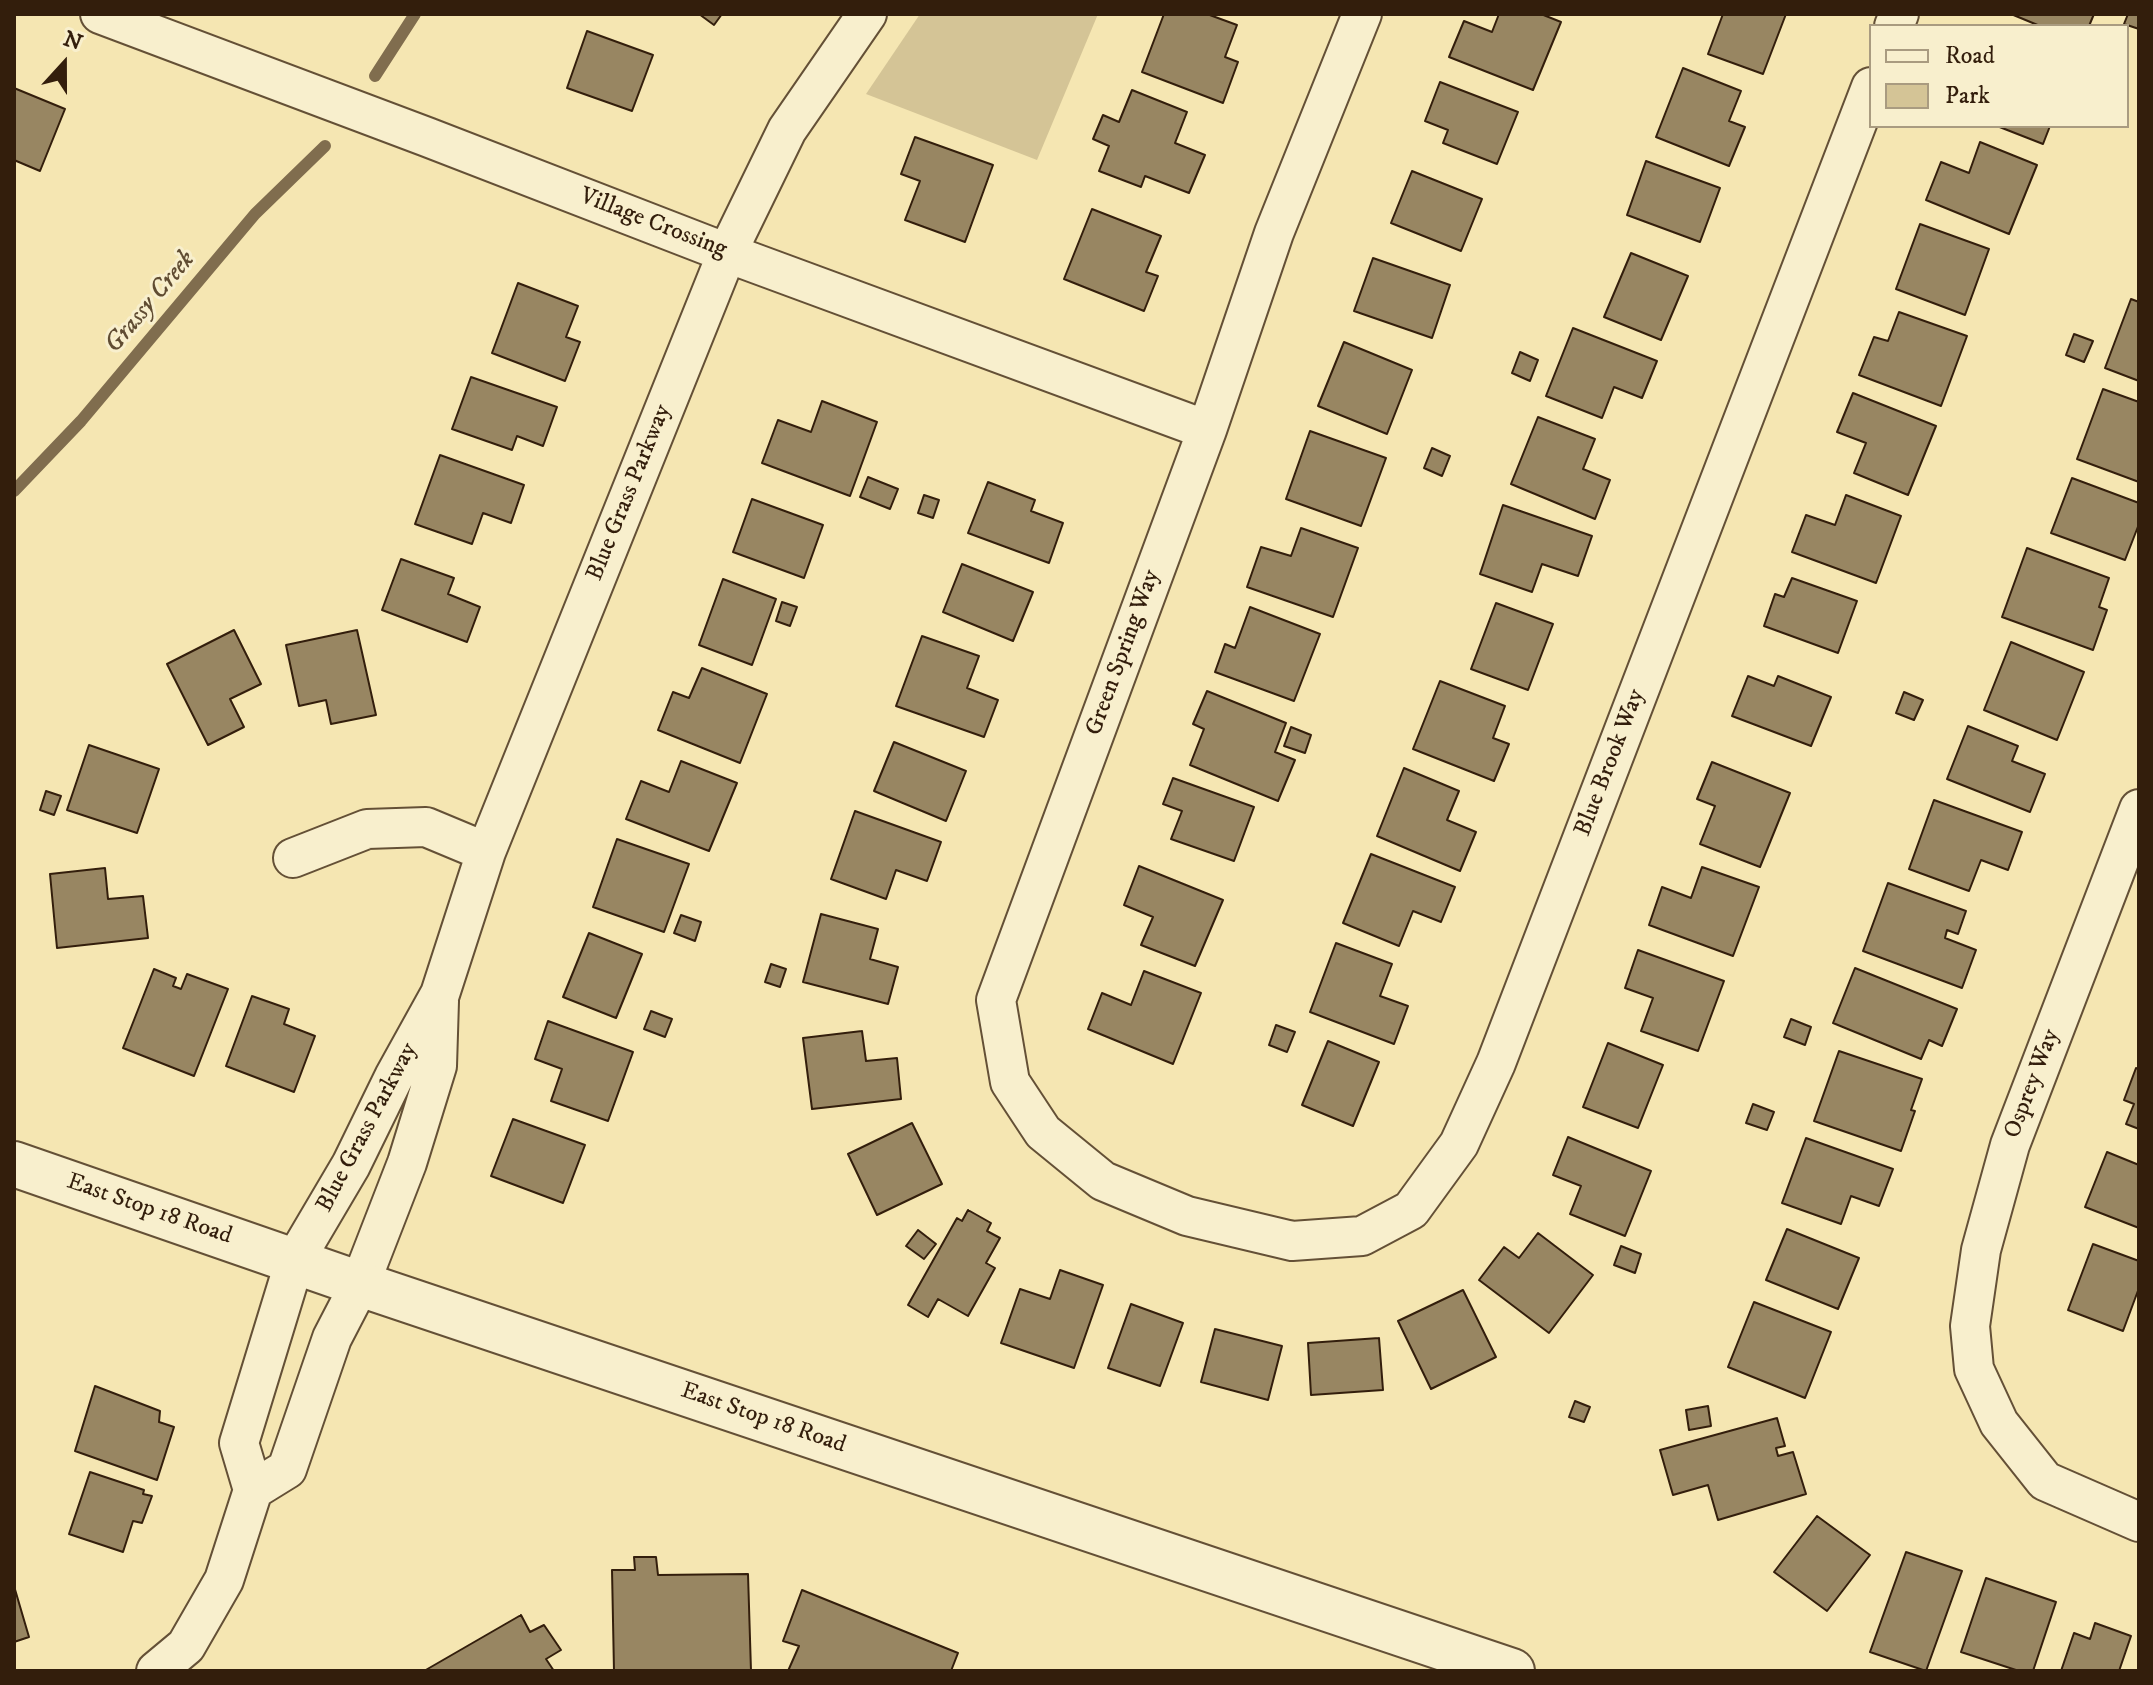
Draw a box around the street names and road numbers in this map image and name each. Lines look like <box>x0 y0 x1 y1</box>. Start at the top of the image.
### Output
street label: Village Crossing <box>575 183 731 265</box>
street label: Blue Grass Parkway <box>582 401 678 585</box>
street label: Green Spring Way <box>1081 566 1167 740</box>
street label: Blue Brook Way <box>1570 685 1652 841</box>
street label: Osprey Way <box>1999 1025 2067 1143</box>
street label: Blue Grass Parkway <box>311 1038 425 1218</box>
street label: East Stop 18 Road <box>63 1168 235 1252</box>
street label: East Stop 18 Road <box>677 1377 849 1461</box>

